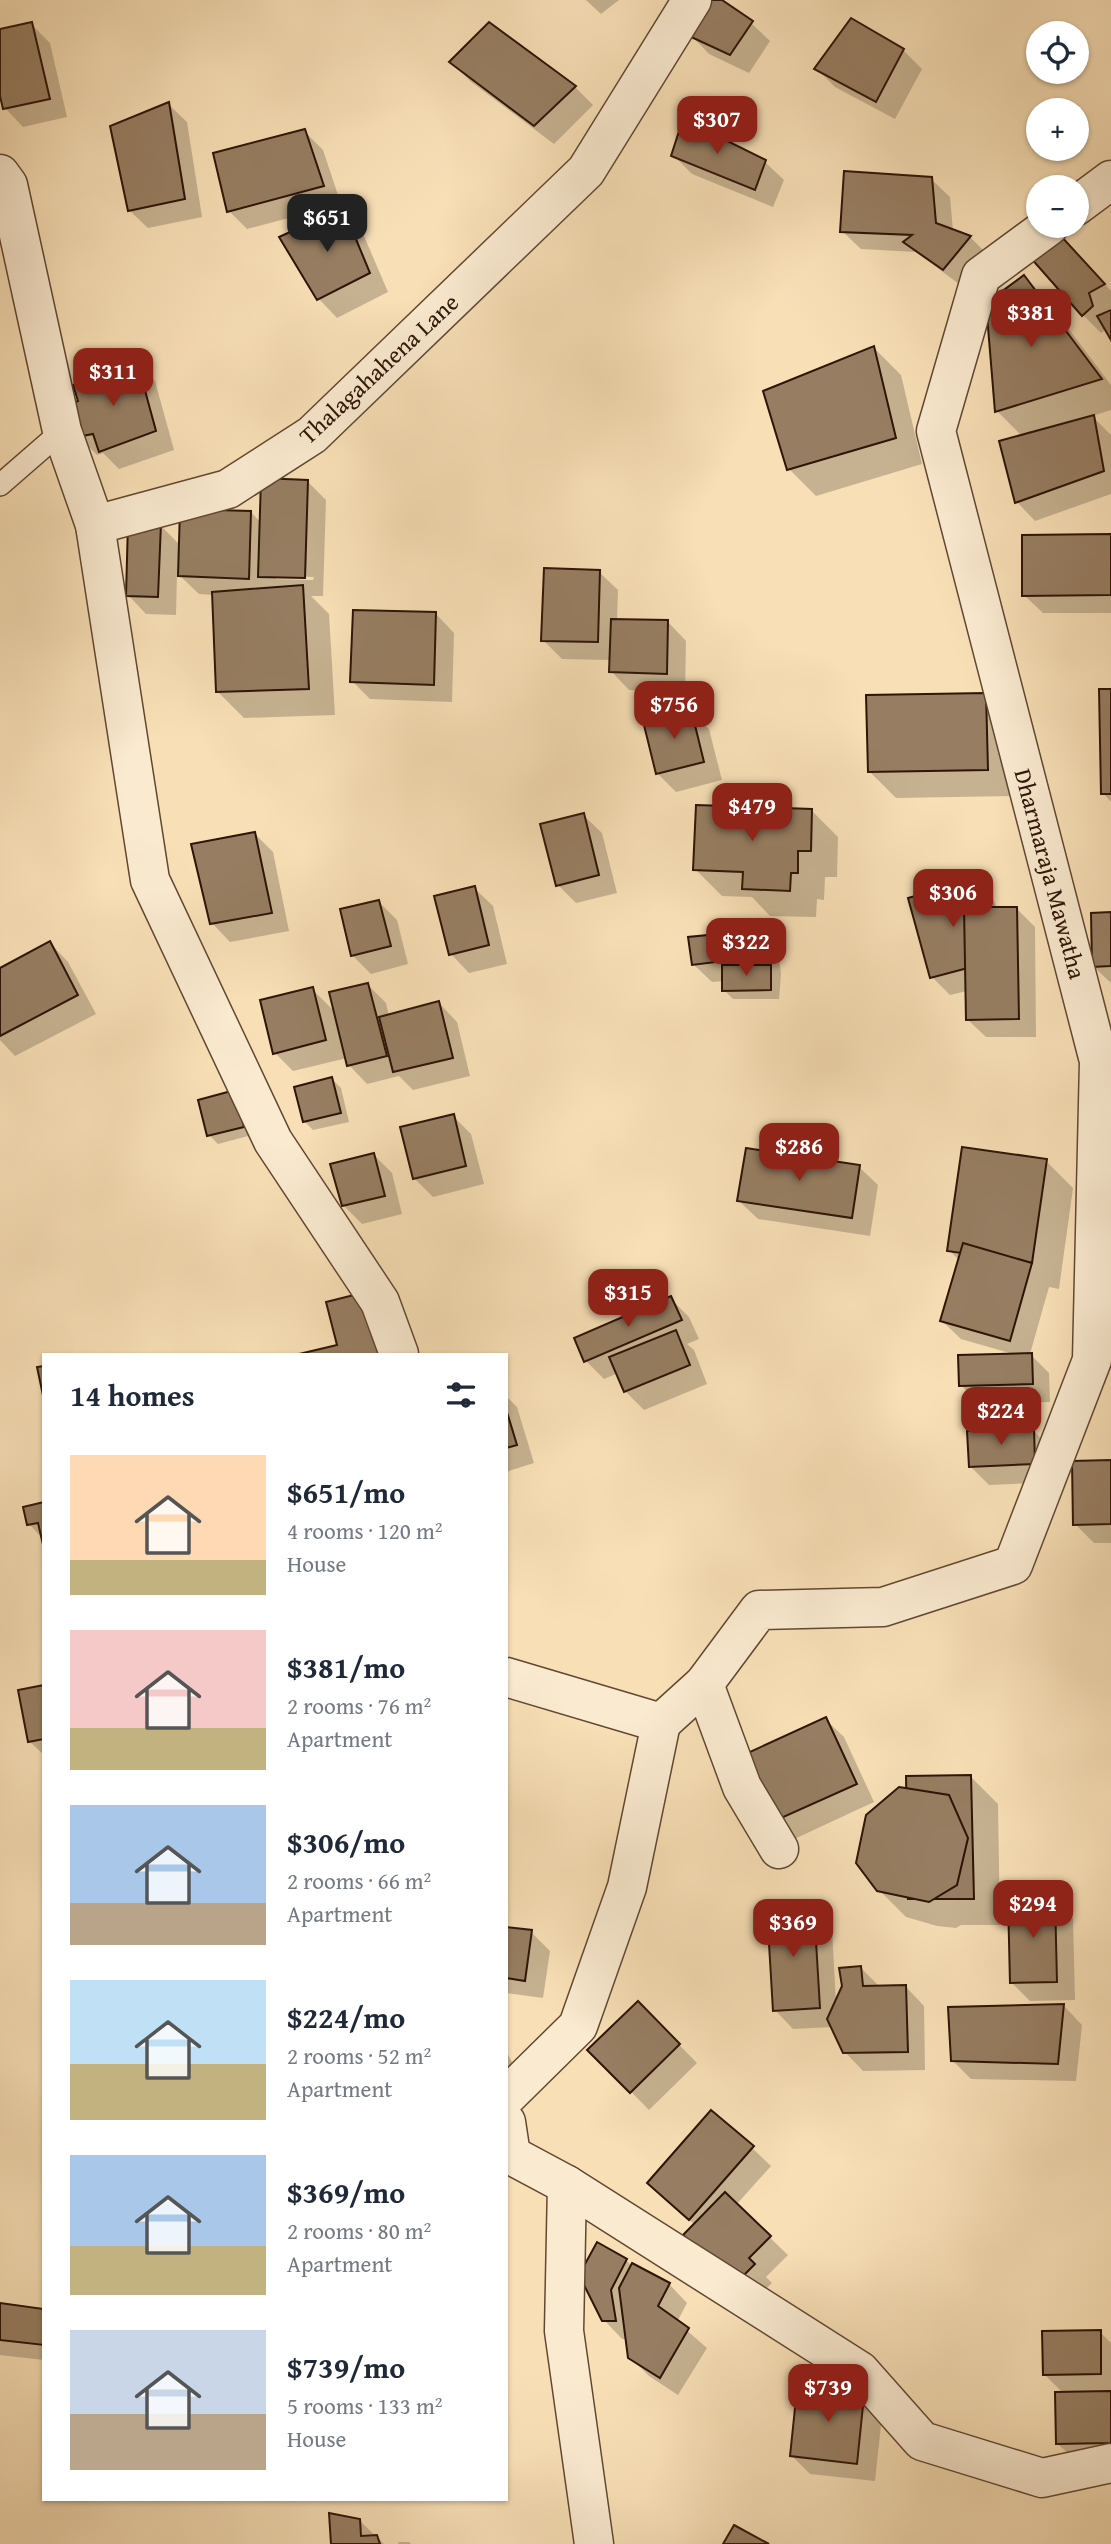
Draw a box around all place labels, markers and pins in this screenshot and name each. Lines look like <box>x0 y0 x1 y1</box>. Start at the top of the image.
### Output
pin: $307 <box>676 96 758 156</box>
pin: $651 <box>286 194 368 254</box>
pin: $381 <box>990 290 1072 349</box>
pin: $311 <box>72 348 154 408</box>
pin: $756 <box>633 682 715 741</box>
pin: $479 <box>711 784 793 843</box>
pin: $306 <box>912 870 994 929</box>
pin: $322 <box>705 918 787 978</box>
pin: $286 <box>758 1124 840 1183</box>
pin: $315 <box>587 1270 669 1329</box>
pin: $224 <box>960 1388 1042 1447</box>
pin: $294 <box>992 1881 1074 1940</box>
pin: $369 <box>752 1899 834 1959</box>
pin: $739 <box>787 2364 869 2424</box>

